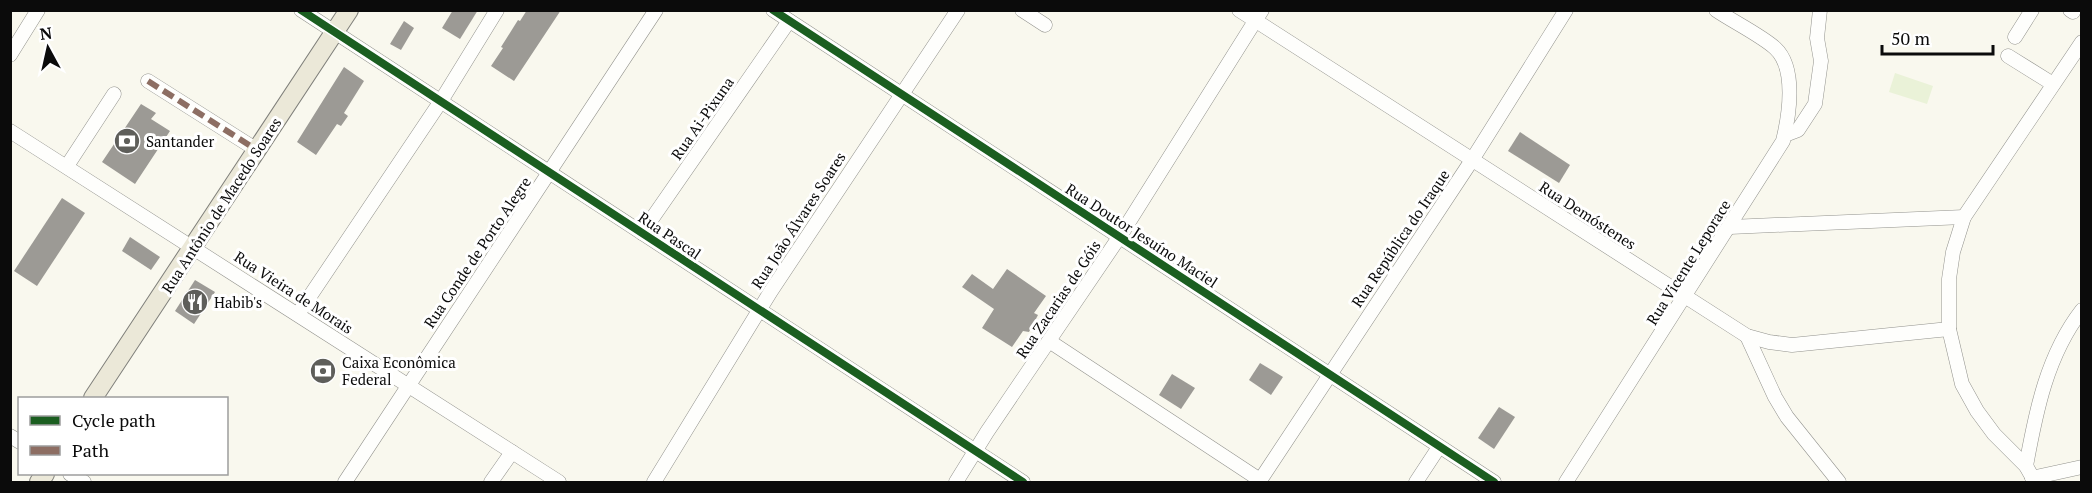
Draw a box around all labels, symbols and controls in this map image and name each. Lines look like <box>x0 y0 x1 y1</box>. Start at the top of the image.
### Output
north arrow <box>18 18 78 78</box>
scale bar <box>1882 18 1993 56</box>
text: N <box>38 21 53 45</box>
text: 50 m <box>1891 26 1931 50</box>
street label: Rua Ai-Pixuna <box>666 72 738 163</box>
street label: Rua Antônio de Macedo Soares <box>157 113 285 297</box>
bank icon: Santander <box>112 126 142 156</box>
place label: Santander <box>146 131 214 151</box>
street label: Rua João Álvares Soares <box>746 148 850 292</box>
street label: Rua República do Iraque <box>1346 165 1454 311</box>
street label: Rua Conde de Porto Alegre <box>419 173 535 331</box>
street label: Rua Demóstenes <box>1536 176 1640 254</box>
street label: Rua Doutor Jesuíno Maciel <box>1062 178 1222 292</box>
street label: Rua Vicente Leporace <box>1641 196 1735 328</box>
street label: Rua Pascal <box>635 207 705 263</box>
street label: Rua Zacarias de Góis <box>1011 236 1105 362</box>
street label: Rua Vieira de Morais <box>231 246 357 338</box>
restaurant icon: Habib's <box>180 287 210 317</box>
place label: Habib's <box>214 292 262 312</box>
place label: Caixa Econômica Federal <box>342 352 456 389</box>
bank icon: Caixa Econômica Federal <box>308 356 338 386</box>
legend <box>18 397 228 475</box>
text: Cycle path <box>72 408 156 432</box>
text: Path <box>72 438 109 462</box>

